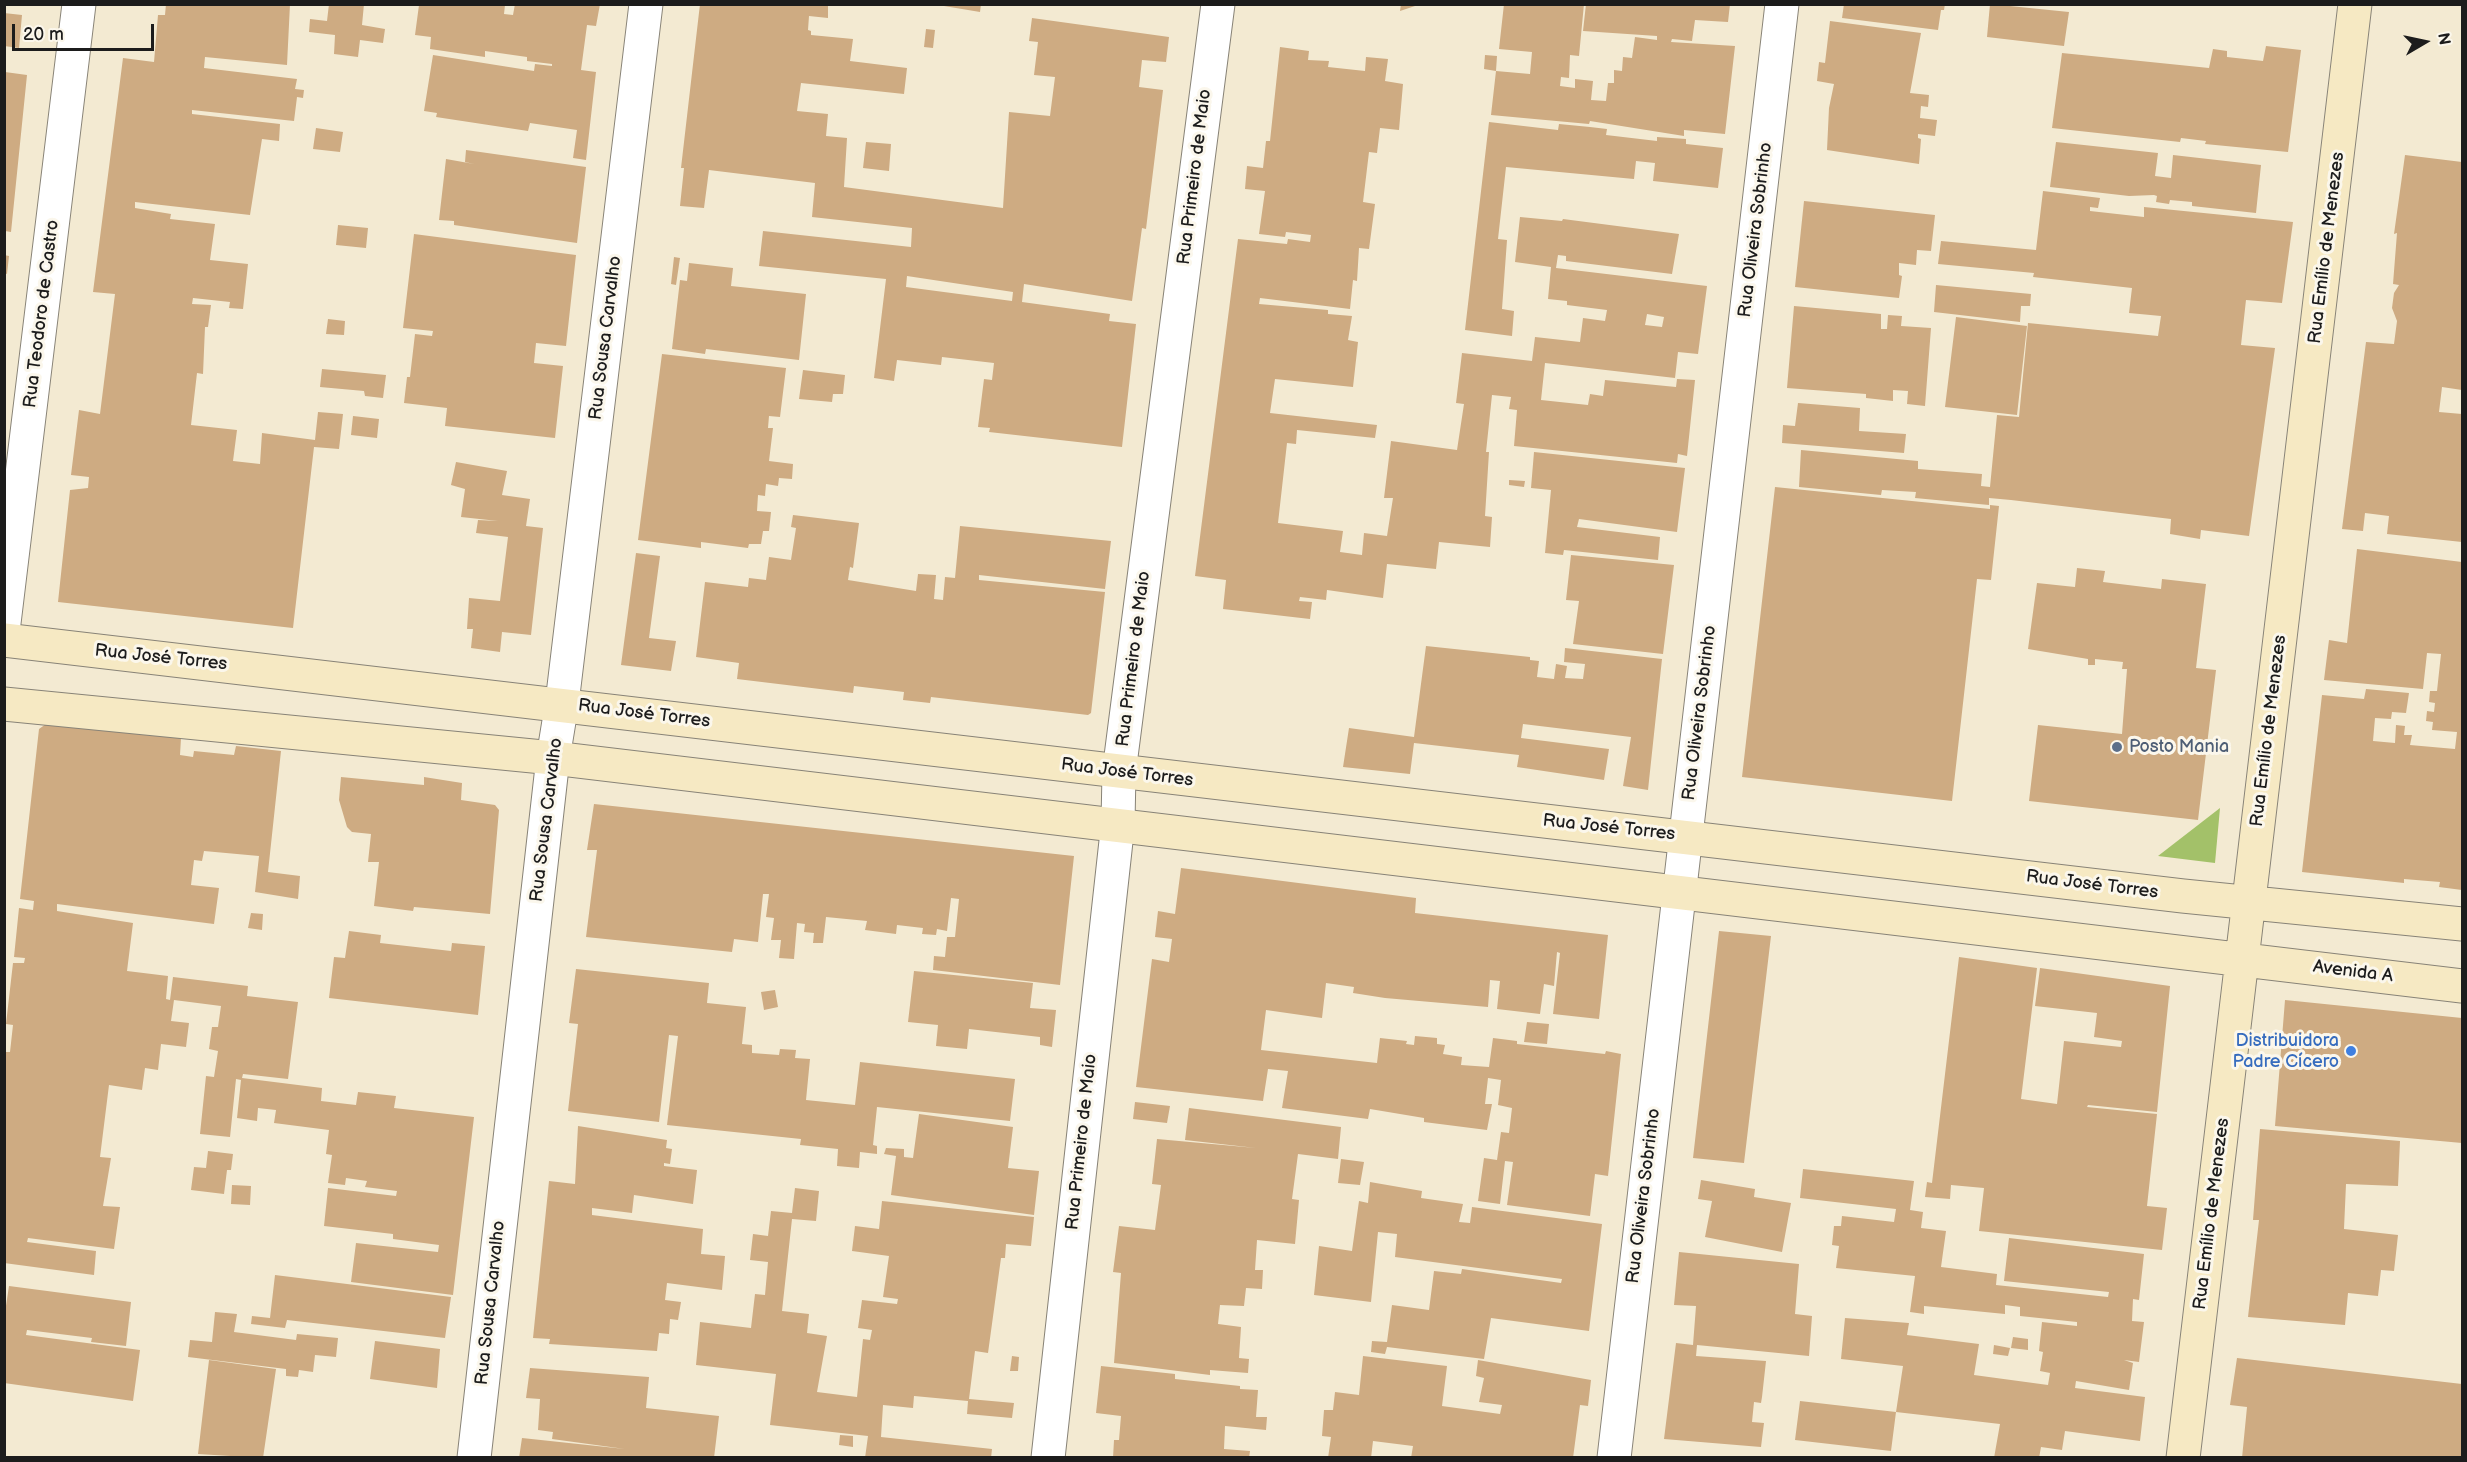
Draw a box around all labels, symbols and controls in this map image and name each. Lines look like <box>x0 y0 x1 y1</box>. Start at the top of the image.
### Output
scale bar <box>15 12 158 50</box>
north arrow <box>2395 12 2455 72</box>
text: 20 m <box>23 24 64 45</box>
text: N <box>2433 32 2454 47</box>
street label: Rua Primeiro de Maio <box>1174 88 1216 266</box>
street label: Rua Oliveira Sobrinho <box>1735 141 1777 319</box>
street label: Rua Emílio de Menezes <box>2305 151 2349 345</box>
street label: Rua Teodoro de Castro <box>20 219 64 409</box>
street label: Rua Sousa Carvalho <box>585 255 627 421</box>
street label: Rua Primeiro de Maio <box>1113 570 1155 748</box>
street label: Rua Oliveira Sobrinho <box>1679 624 1721 802</box>
street label: Rua Emílio de Menezes <box>2247 634 2291 828</box>
street label: Rua José Torres <box>94 640 228 676</box>
street label: Rua José Torres <box>577 695 711 733</box>
place label: Posto Mania <box>2129 736 2229 758</box>
street label: Rua Sousa Carvalho <box>526 737 568 903</box>
marker: Posto Mania <box>2110 740 2124 754</box>
street label: Rua José Torres <box>1060 754 1194 792</box>
street label: Rua José Torres <box>1542 810 1676 846</box>
street label: Rua José Torres <box>2025 866 2159 904</box>
street label: Avenida A <box>2312 956 2394 988</box>
place label: Distribuidora Padre Cícero <box>2233 1030 2339 1072</box>
marker: Distribuidora Padre Cícero <box>2344 1044 2358 1058</box>
street label: Rua Primeiro de Maio <box>1062 1053 1102 1231</box>
street label: Rua Oliveira Sobrinho <box>1623 1107 1665 1285</box>
street label: Rua Emílio de Menezes <box>2190 1117 2234 1311</box>
street label: Rua Sousa Carvalho <box>472 1220 510 1386</box>

